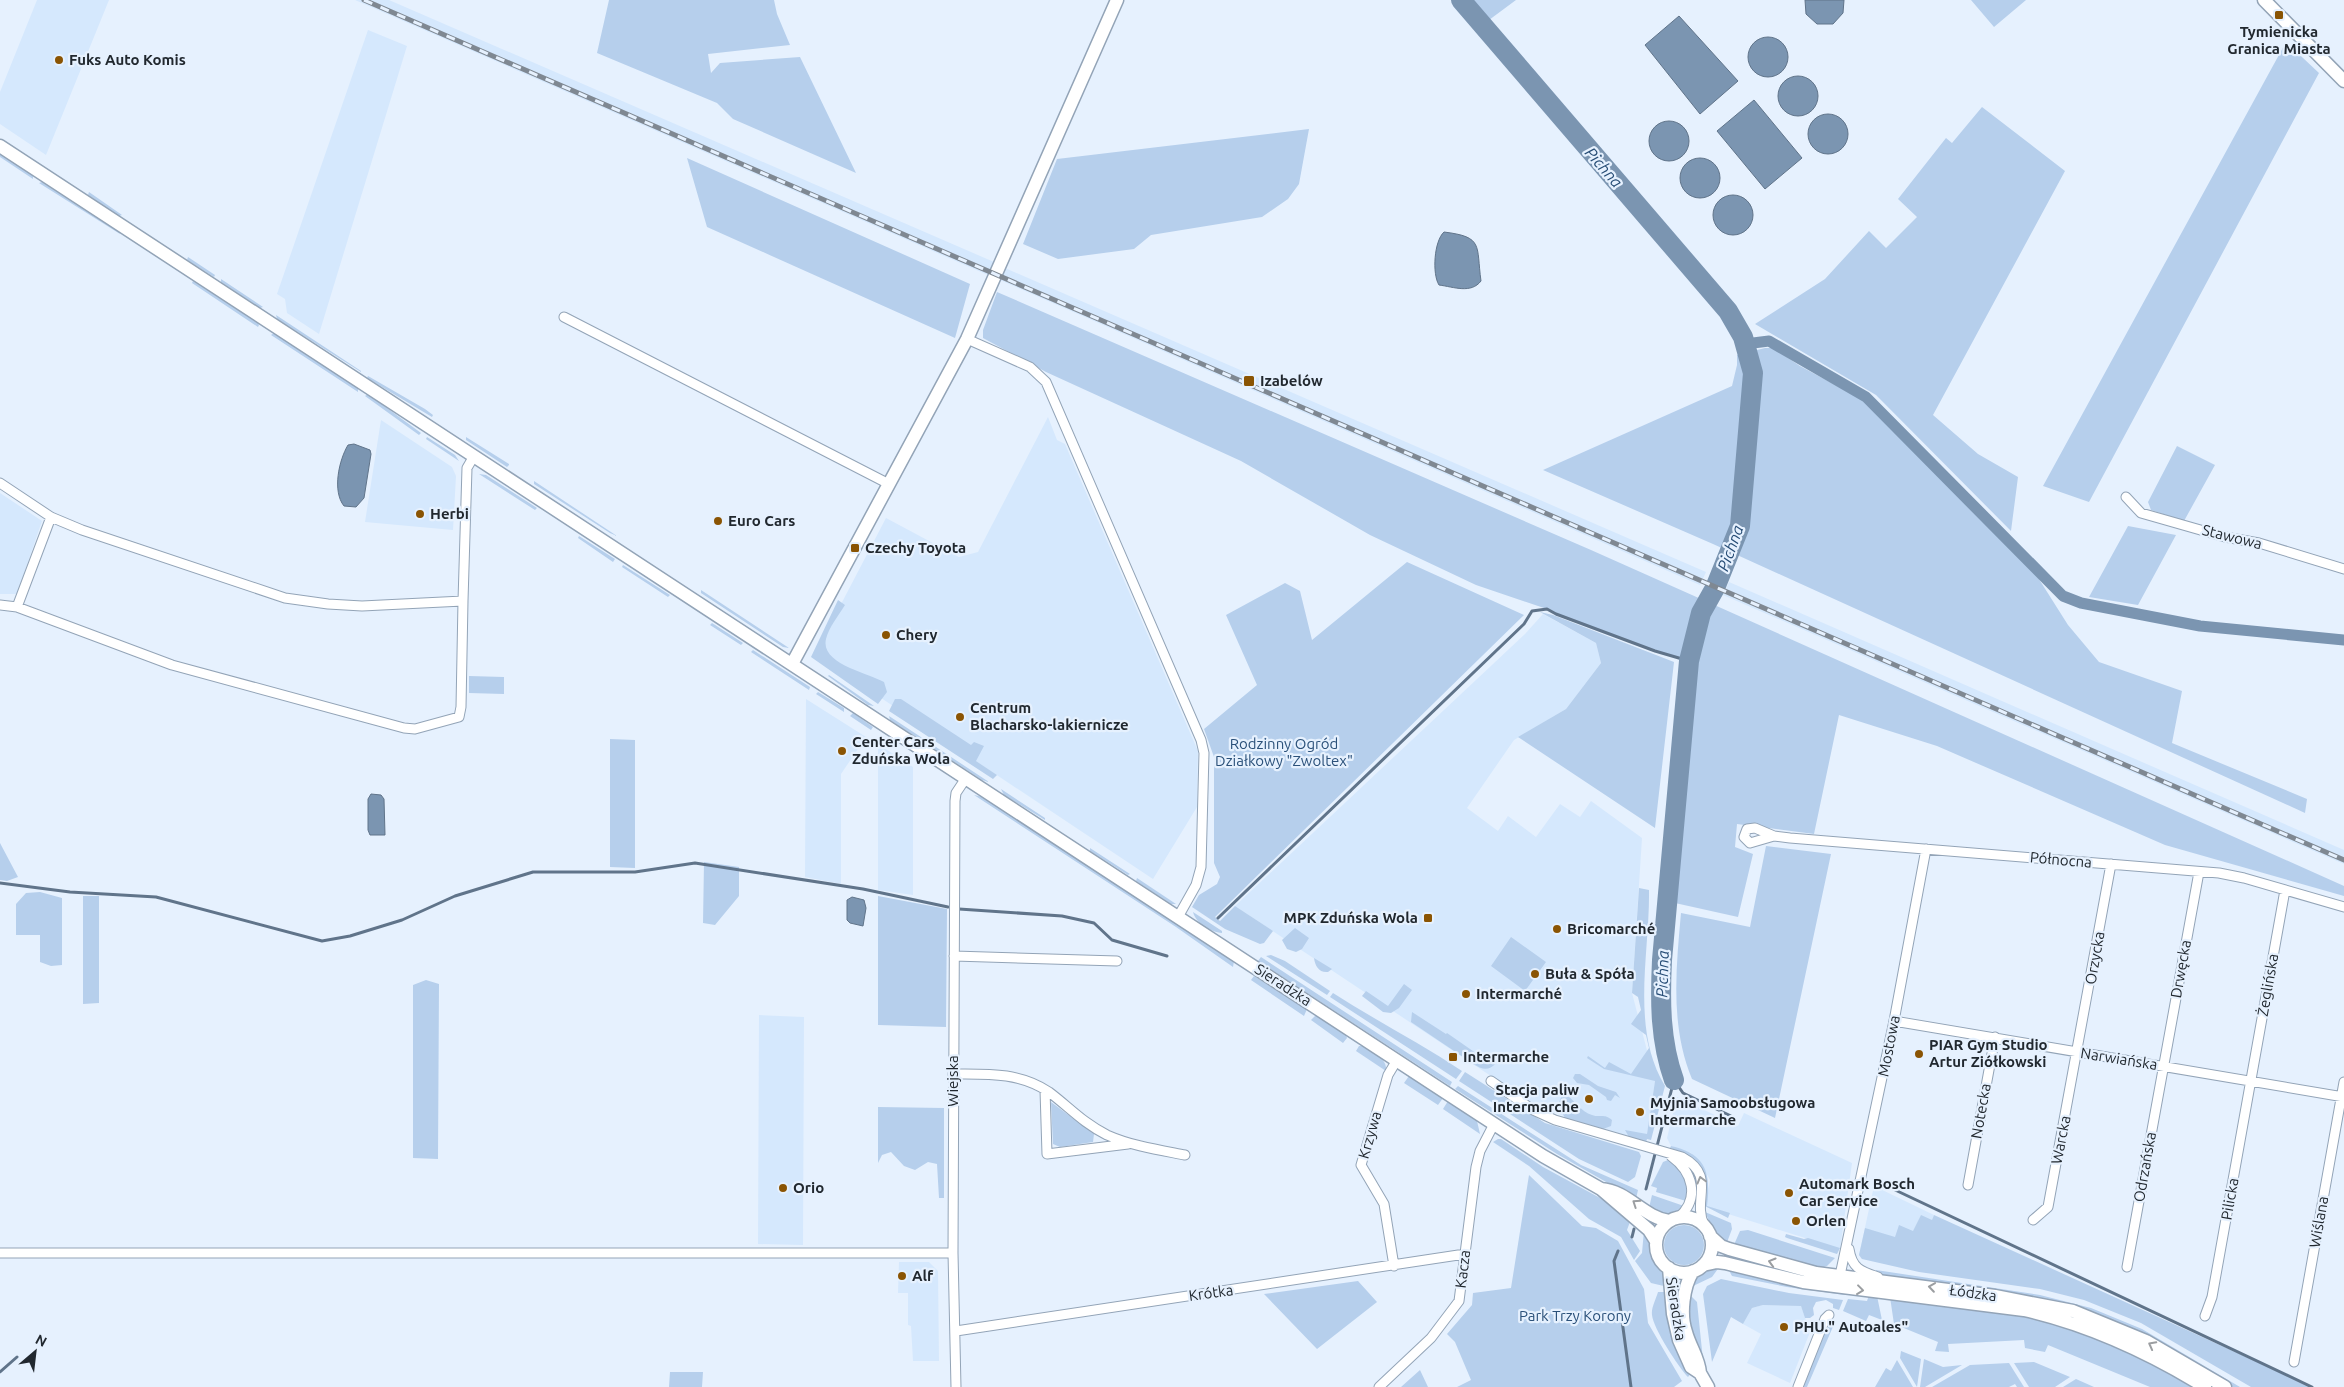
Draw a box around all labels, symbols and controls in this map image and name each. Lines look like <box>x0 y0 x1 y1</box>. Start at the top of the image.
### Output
marker: Tymienicka Granica Miasta <box>2273 9 2285 21</box>
place label: Tymienicka Granica Miasta <box>2227 23 2331 57</box>
place label: Fuks Auto Komis <box>69 51 186 68</box>
marker: Fuks Auto Komis <box>53 54 65 66</box>
water label: Pichna <box>1582 143 1627 191</box>
place label: Izabelów <box>1260 372 1323 389</box>
marker: Izabelów <box>1242 374 1256 388</box>
place label: Herbi <box>430 505 469 522</box>
marker: Herbi <box>414 508 426 520</box>
place label: Euro Cars <box>728 512 795 529</box>
marker: Euro Cars <box>712 515 724 527</box>
street label: Stawowa <box>2200 521 2264 552</box>
water label: Pichna <box>1713 522 1747 573</box>
place label: Czechy Toyota <box>865 539 966 556</box>
marker: Czechy Toyota <box>849 542 861 554</box>
place label: Chery <box>896 626 938 643</box>
marker: Chery <box>880 629 892 641</box>
place label: Centrum Blacharsko-lakiernicze <box>970 699 1129 733</box>
marker: Centrum Blacharsko-lakiernicze <box>954 711 966 723</box>
place label: Center Cars Zduńska Wola <box>852 733 950 767</box>
park label: Rodzinny Ogród Działkowy "Zwoltex" <box>1215 735 1353 769</box>
marker: Center Cars Zduńska Wola <box>836 745 848 757</box>
street label: Północna <box>2029 848 2093 871</box>
place label: MPK Zduńska Wola <box>1284 909 1418 926</box>
marker: MPK Zduńska Wola <box>1422 912 1434 924</box>
place label: Bricomarché <box>1567 920 1655 937</box>
marker: Bricomarché <box>1551 923 1563 935</box>
street label: Orzycka <box>2081 930 2108 986</box>
street label: Drwęcka <box>2167 939 2194 999</box>
water label: Pichna <box>1652 950 1672 998</box>
street label: Żeglińska <box>2254 952 2281 1018</box>
street label: Sieradzka <box>1252 960 1315 1009</box>
place label: Buła & Spóła <box>1545 965 1635 982</box>
marker: Buła & Spóła <box>1529 968 1541 980</box>
place label: Intermarché <box>1476 985 1562 1002</box>
marker: Intermarché <box>1460 988 1472 1000</box>
street label: Mostowa <box>1874 1014 1903 1078</box>
place label: PIAR Gym Studio Artur Ziółkowski <box>1929 1036 2048 1070</box>
street label: Narwiańska <box>2079 1044 2159 1073</box>
place label: Intermarche <box>1463 1048 1549 1065</box>
marker: PIAR Gym Studio Artur Ziółkowski <box>1913 1048 1925 1060</box>
marker: Intermarche <box>1447 1051 1459 1063</box>
street label: Wiejska <box>944 1055 961 1107</box>
place label: Stacja paliw Intermarche <box>1493 1081 1579 1115</box>
street label: Notecka <box>1967 1082 1994 1140</box>
marker: Stacja paliw Intermarche <box>1583 1093 1595 1105</box>
place label: Myjnia Samoobsługowa Intermarche <box>1650 1094 1815 1128</box>
marker: Myjnia Samoobsługowa Intermarche <box>1634 1106 1646 1118</box>
street label: Krzywa <box>1355 1109 1384 1161</box>
street label: Warcka <box>2047 1114 2074 1166</box>
street label: Odrzańska <box>2130 1130 2159 1203</box>
place label: Automark Bosch Car Service <box>1799 1175 1915 1209</box>
one-way arrow <box>1696 1176 1707 1184</box>
street label: Pilicka <box>2217 1177 2242 1221</box>
place label: Orio <box>793 1179 824 1196</box>
marker: Orio <box>777 1182 789 1194</box>
marker: Automark Bosch Car Service <box>1783 1187 1795 1199</box>
street label: Wiślana <box>2306 1195 2331 1249</box>
one-way arrow <box>1632 1200 1641 1210</box>
place label: Orlen <box>1806 1212 1846 1229</box>
marker: Orlen <box>1790 1215 1802 1227</box>
street label: Kacza <box>1452 1249 1473 1289</box>
one-way arrow <box>1769 1257 1777 1267</box>
place label: Alf <box>912 1267 934 1284</box>
marker: Alf <box>896 1270 908 1282</box>
street label: Sieradzka <box>1663 1276 1690 1342</box>
street label: Krótka <box>1188 1281 1234 1304</box>
street label: Łódzka <box>1948 1281 1998 1304</box>
one-way arrow <box>1928 1282 1936 1293</box>
one-way arrow <box>1856 1284 1864 1295</box>
park label: Park Trzy Korony <box>1519 1307 1631 1324</box>
place label: PHU." Autoales" <box>1794 1318 1908 1335</box>
marker: PHU." Autoales" <box>1778 1321 1790 1333</box>
north arrow <box>10 1327 60 1377</box>
text: N <box>33 1331 49 1350</box>
one-way arrow <box>2149 1341 2158 1351</box>

